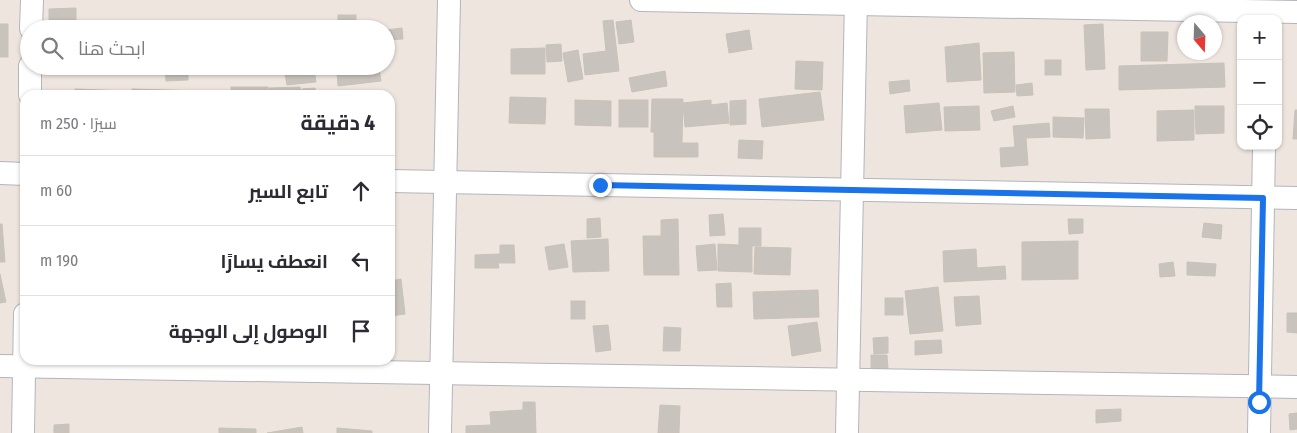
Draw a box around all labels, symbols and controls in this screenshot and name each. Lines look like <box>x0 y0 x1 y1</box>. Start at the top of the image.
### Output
north arrow <box>1177 15 1222 60</box>
map controls <box>1237 15 1282 150</box>
button: + <box>1237 15 1282 60</box>
search box <box>20 20 395 75</box>
icon: search <box>38 34 66 62</box>
text: ابحث هنا <box>78 37 146 60</box>
button: − <box>1237 60 1282 105</box>
button: locate <box>1237 105 1282 150</box>
text: 4 دقيقة <box>300 110 375 136</box>
text: سيرًا · 250 m <box>40 114 117 133</box>
route end <box>589 174 612 197</box>
icon: ahead <box>347 177 375 205</box>
text: تابع السير <box>249 180 328 203</box>
text: 60 m <box>40 181 72 200</box>
icon: left <box>347 247 375 275</box>
text: انعطف يسارًا <box>220 250 328 273</box>
text: 190 m <box>40 251 78 270</box>
icon: arrive <box>347 317 375 345</box>
text: الوصول إلى الوجهة <box>169 320 328 343</box>
route start <box>1248 391 1271 414</box>

